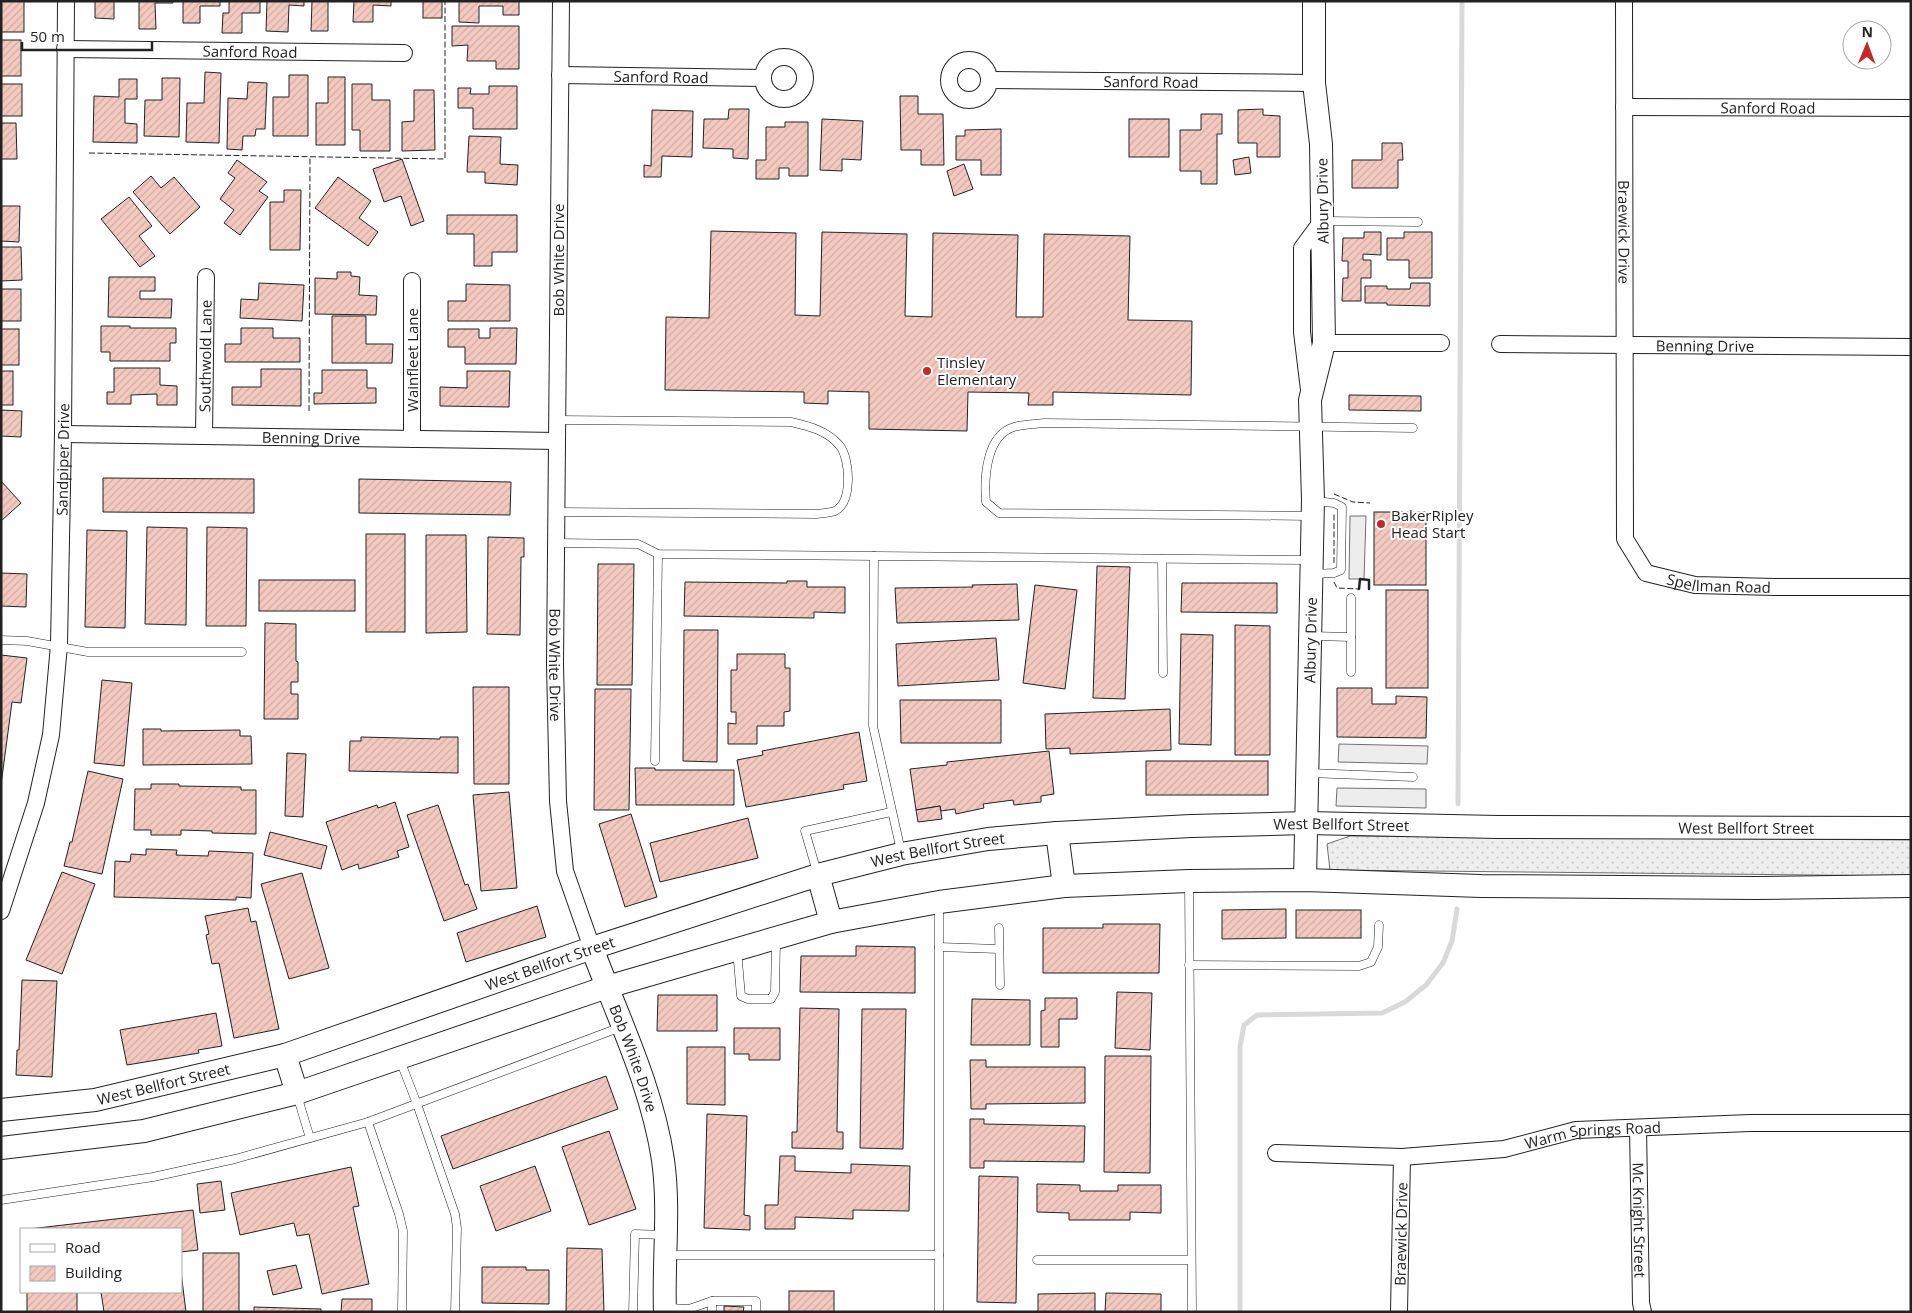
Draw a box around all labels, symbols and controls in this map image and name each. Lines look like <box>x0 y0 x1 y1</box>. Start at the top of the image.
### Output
scale bar <box>22 20 152 52</box>
north arrow <box>1842 20 1892 70</box>
text: N <box>1861 22 1873 41</box>
text: 50 m <box>30 26 65 46</box>
street label: Sanford Road <box>202 41 298 62</box>
street label: Sanford Road <box>613 66 709 87</box>
street label: Sanford Road <box>1103 71 1199 92</box>
street label: Sanford Road <box>1721 97 1815 118</box>
street label: Albury Drive <box>1311 158 1333 244</box>
street label: Braewick Drive <box>1614 180 1635 284</box>
street label: Bob White Drive <box>548 203 568 317</box>
street label: Southwold Lane <box>194 300 216 412</box>
street label: Wainfleet Lane <box>402 308 422 412</box>
street label: Benning Drive <box>1656 335 1754 356</box>
place label: Tinsley Elementary <box>937 352 1017 389</box>
marker: Tinsley Elementary <box>921 365 933 377</box>
street label: Sandpiper Drive <box>51 403 73 516</box>
street label: Benning Drive <box>262 427 360 448</box>
place label: BakerRipley Head Start <box>1391 505 1474 542</box>
marker: BakerRipley Head Start <box>1375 518 1387 530</box>
street label: Spellman Road <box>1665 568 1771 597</box>
street label: Albury Drive <box>1299 597 1321 683</box>
street label: Bob White Drive <box>545 608 566 722</box>
street label: West Bellfort Street <box>1273 813 1409 835</box>
street label: West Bellfort Street <box>1678 817 1814 838</box>
street label: West Bellfort Street <box>869 828 1005 871</box>
street label: West Bellfort Street <box>482 931 617 995</box>
street label: Bob White Drive <box>605 1001 662 1114</box>
street label: West Bellfort Street <box>95 1058 232 1109</box>
street label: Warm Springs Road <box>1522 1117 1661 1153</box>
street label: Mc Knight Street <box>1629 1162 1651 1278</box>
street label: Braewick Drive <box>1390 1182 1412 1286</box>
legend <box>20 1228 182 1293</box>
text: Road <box>65 1237 101 1257</box>
text: Building <box>65 1262 122 1282</box>

